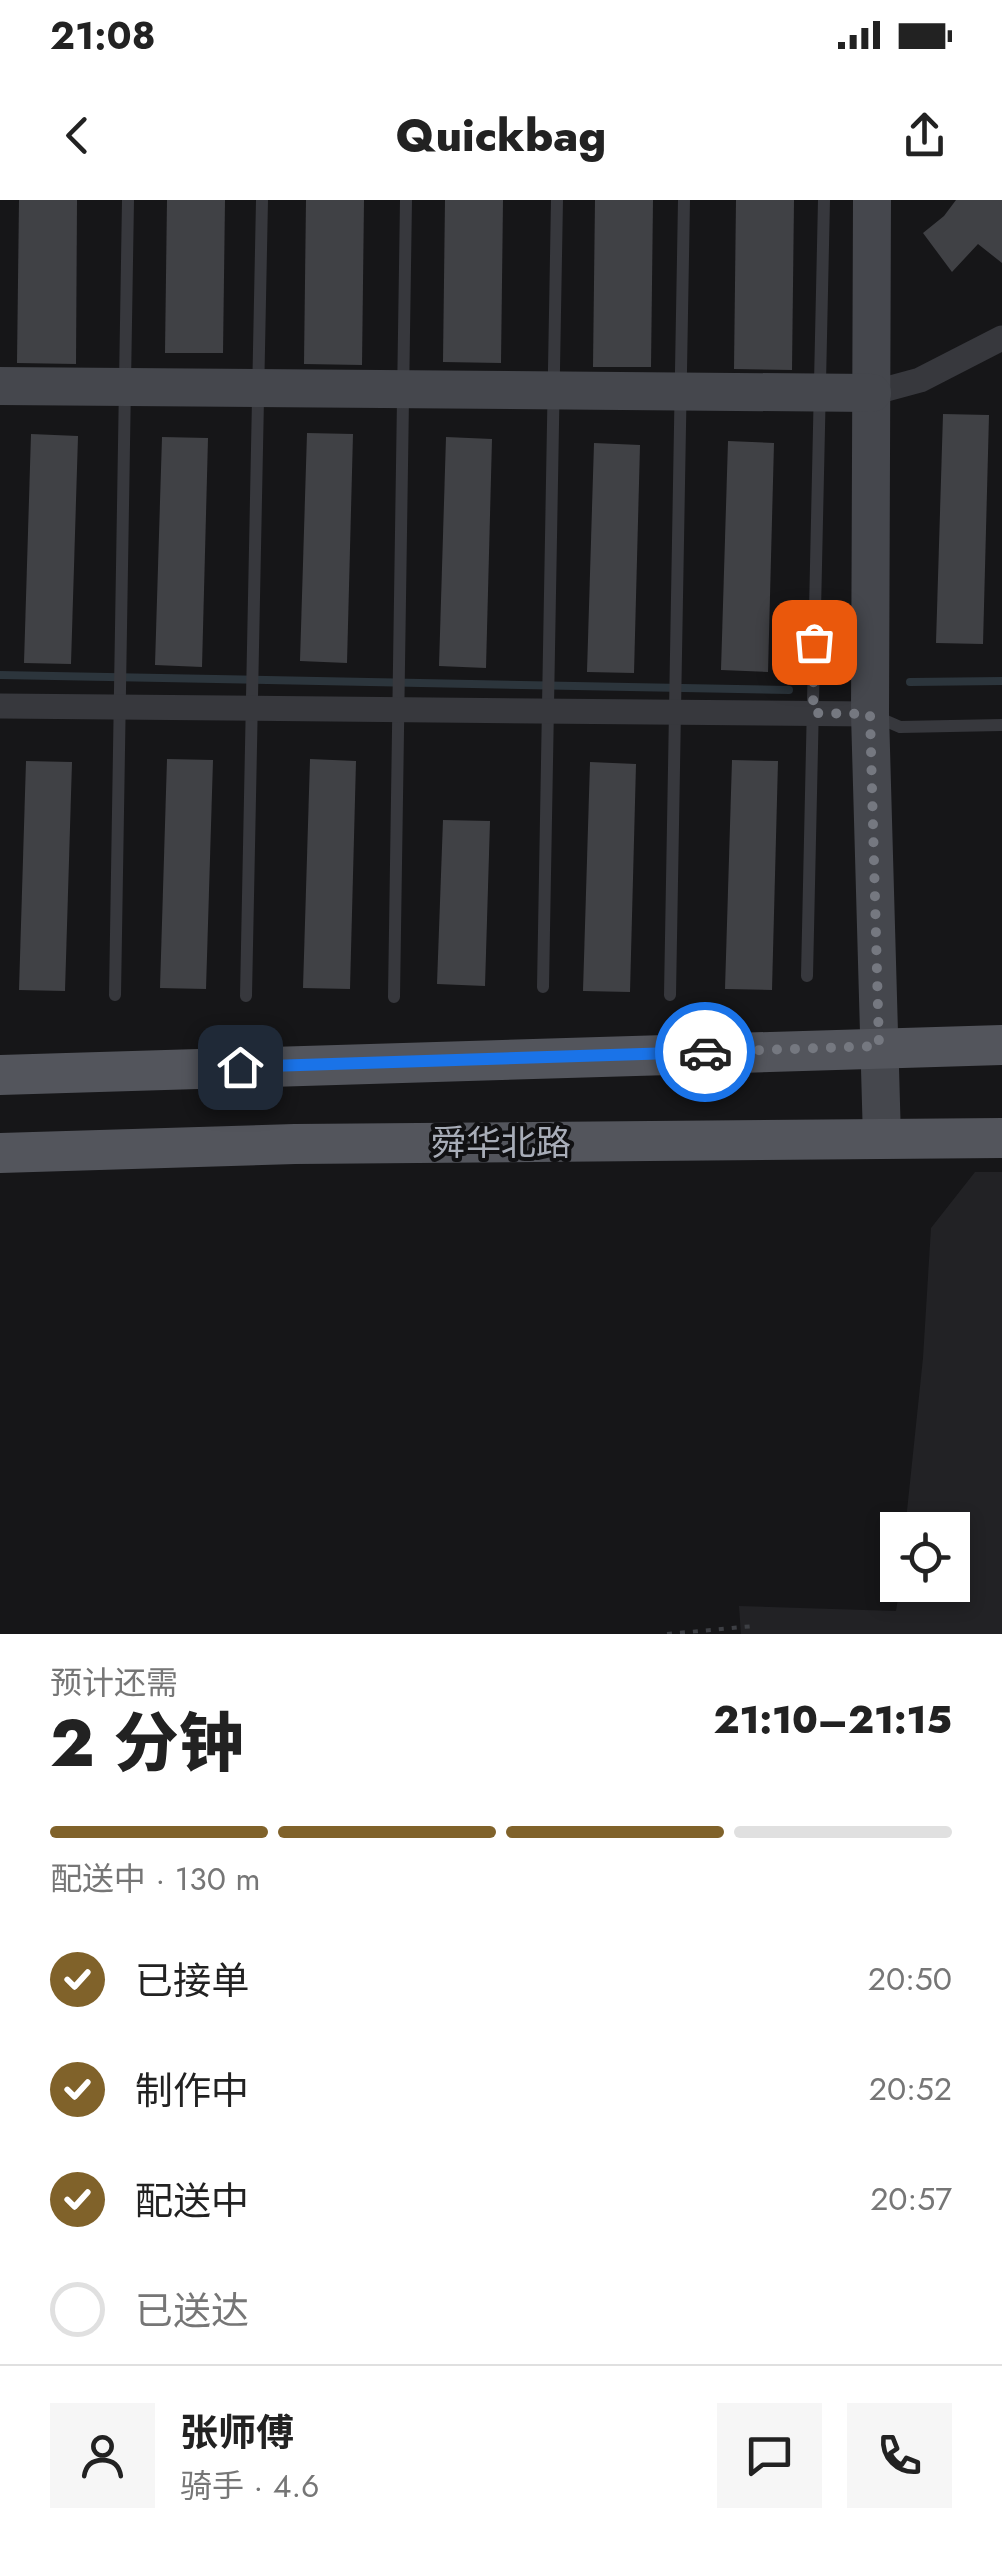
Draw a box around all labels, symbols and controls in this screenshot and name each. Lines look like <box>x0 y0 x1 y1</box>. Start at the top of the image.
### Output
text: 21:08 <box>50 8 156 63</box>
text: Quickbag <box>396 103 606 168</box>
icon: back <box>50 108 105 163</box>
icon: share <box>897 108 952 163</box>
pin <box>772 600 857 685</box>
icon: bag <box>787 615 842 670</box>
courier <box>655 1002 755 1102</box>
pin <box>198 1025 283 1110</box>
icon: car <box>678 1025 733 1080</box>
icon: home <box>213 1040 268 1095</box>
street label: 舜华北路 <box>431 1118 571 1168</box>
map controls <box>880 1512 970 1602</box>
button: locate <box>880 1512 970 1602</box>
text: 预计还需 <box>50 1660 178 1706</box>
text: 21:10–21:15 <box>714 1692 952 1747</box>
text: 2 分钟 <box>50 1696 244 1790</box>
text: 配送中 · 130 m <box>50 1856 260 1902</box>
icon: check <box>50 1952 105 2007</box>
text: 已接单 <box>135 1953 249 2008</box>
text: 20:50 <box>868 1956 952 2002</box>
icon: check <box>50 2062 105 2117</box>
text: 制作中 <box>135 2063 249 2118</box>
text: 20:52 <box>869 2066 952 2112</box>
icon: check <box>50 2172 105 2227</box>
text: 配送中 <box>135 2173 249 2228</box>
text: 20:57 <box>870 2176 952 2222</box>
text: 已送达 <box>135 2283 249 2338</box>
button: person <box>50 2403 155 2508</box>
button: chat <box>717 2403 822 2508</box>
button: phone <box>847 2403 952 2508</box>
text: 张师傅 <box>180 2405 294 2460</box>
text: 骑手 · 4.6 <box>180 2463 320 2509</box>

